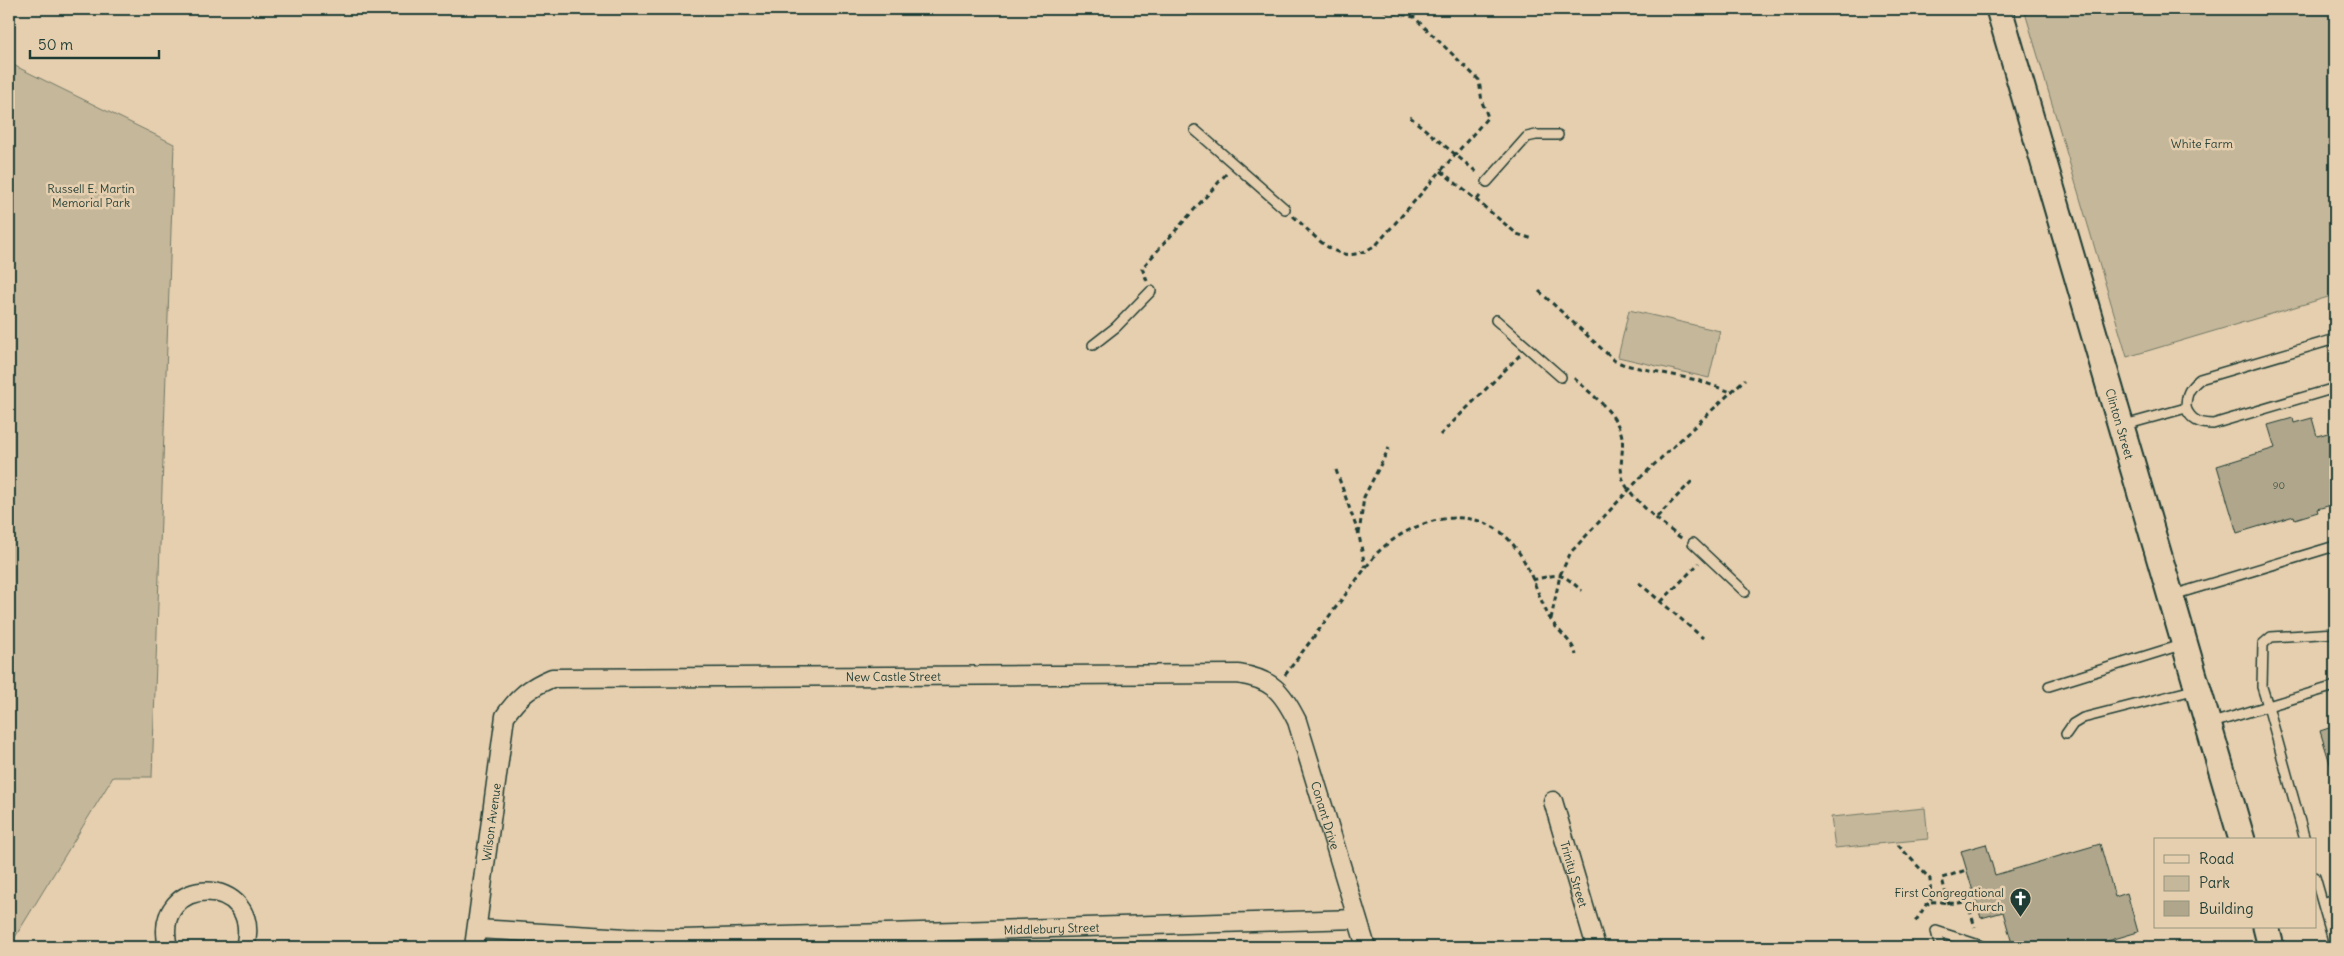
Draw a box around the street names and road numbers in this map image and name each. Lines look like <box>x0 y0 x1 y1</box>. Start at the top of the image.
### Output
street label: Clinton Street <box>2103 387 2138 461</box>
street label: New Castle Street <box>846 668 941 684</box>
street label: Conant Drive <box>1308 779 1343 851</box>
street label: Wilson Avenue <box>478 782 503 862</box>
street label: Trinity Street <box>1558 839 1591 909</box>
street label: Middlebury Street <box>1003 919 1100 937</box>

